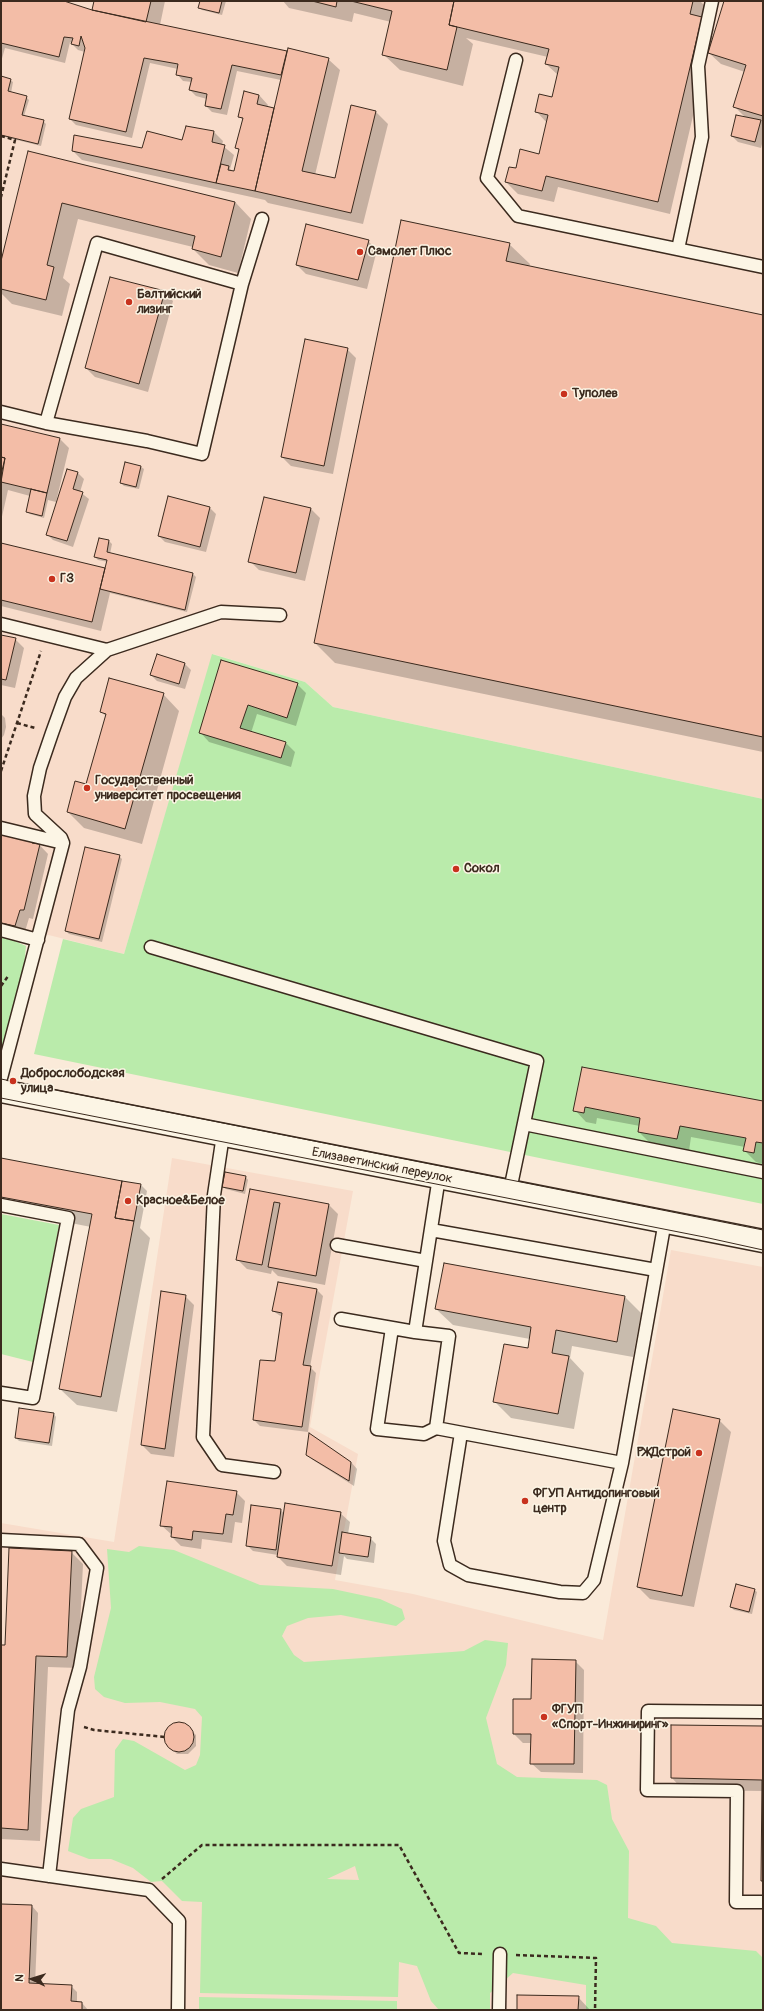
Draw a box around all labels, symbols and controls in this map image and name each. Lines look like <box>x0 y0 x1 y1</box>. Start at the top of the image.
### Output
place label: Самолет Плюс <box>368 244 452 260</box>
marker: Самолет Плюс <box>355 247 365 257</box>
place label: Балтийский лизинг <box>137 287 202 318</box>
marker: Балтийский лизинг <box>124 297 134 307</box>
place label: Туполев <box>572 386 618 402</box>
marker: Туполев <box>559 389 569 399</box>
place label: ГЗ <box>60 571 74 587</box>
marker: ГЗ <box>47 574 57 584</box>
place label: Государственный университет просвещения <box>95 773 241 804</box>
marker: Государственный университет просвещения <box>82 783 92 793</box>
place label: Сокол <box>464 861 500 877</box>
marker: Сокол <box>451 864 461 874</box>
place label: Доброслободская улица <box>21 1066 124 1097</box>
marker: Доброслободская улица <box>8 1076 18 1086</box>
street label: Елизаветинский переулок <box>310 1145 454 1187</box>
place label: Красное&Белое <box>136 1193 225 1209</box>
marker: Красное&Белое <box>123 1196 133 1206</box>
place label: РЖДстрой <box>637 1445 691 1461</box>
marker: РЖДстрой <box>694 1448 704 1458</box>
place label: ФГУП Антидопинговый центр <box>533 1486 660 1517</box>
marker: ФГУП Антидопинговый центр <box>520 1496 530 1506</box>
place label: ФГУП «Спорт-Инжиниринг» <box>552 1702 668 1733</box>
marker: ФГУП «Спорт-Инжиниринг» <box>539 1712 549 1722</box>
north arrow <box>12 1959 52 1999</box>
text: N <box>13 1974 26 1982</box>

